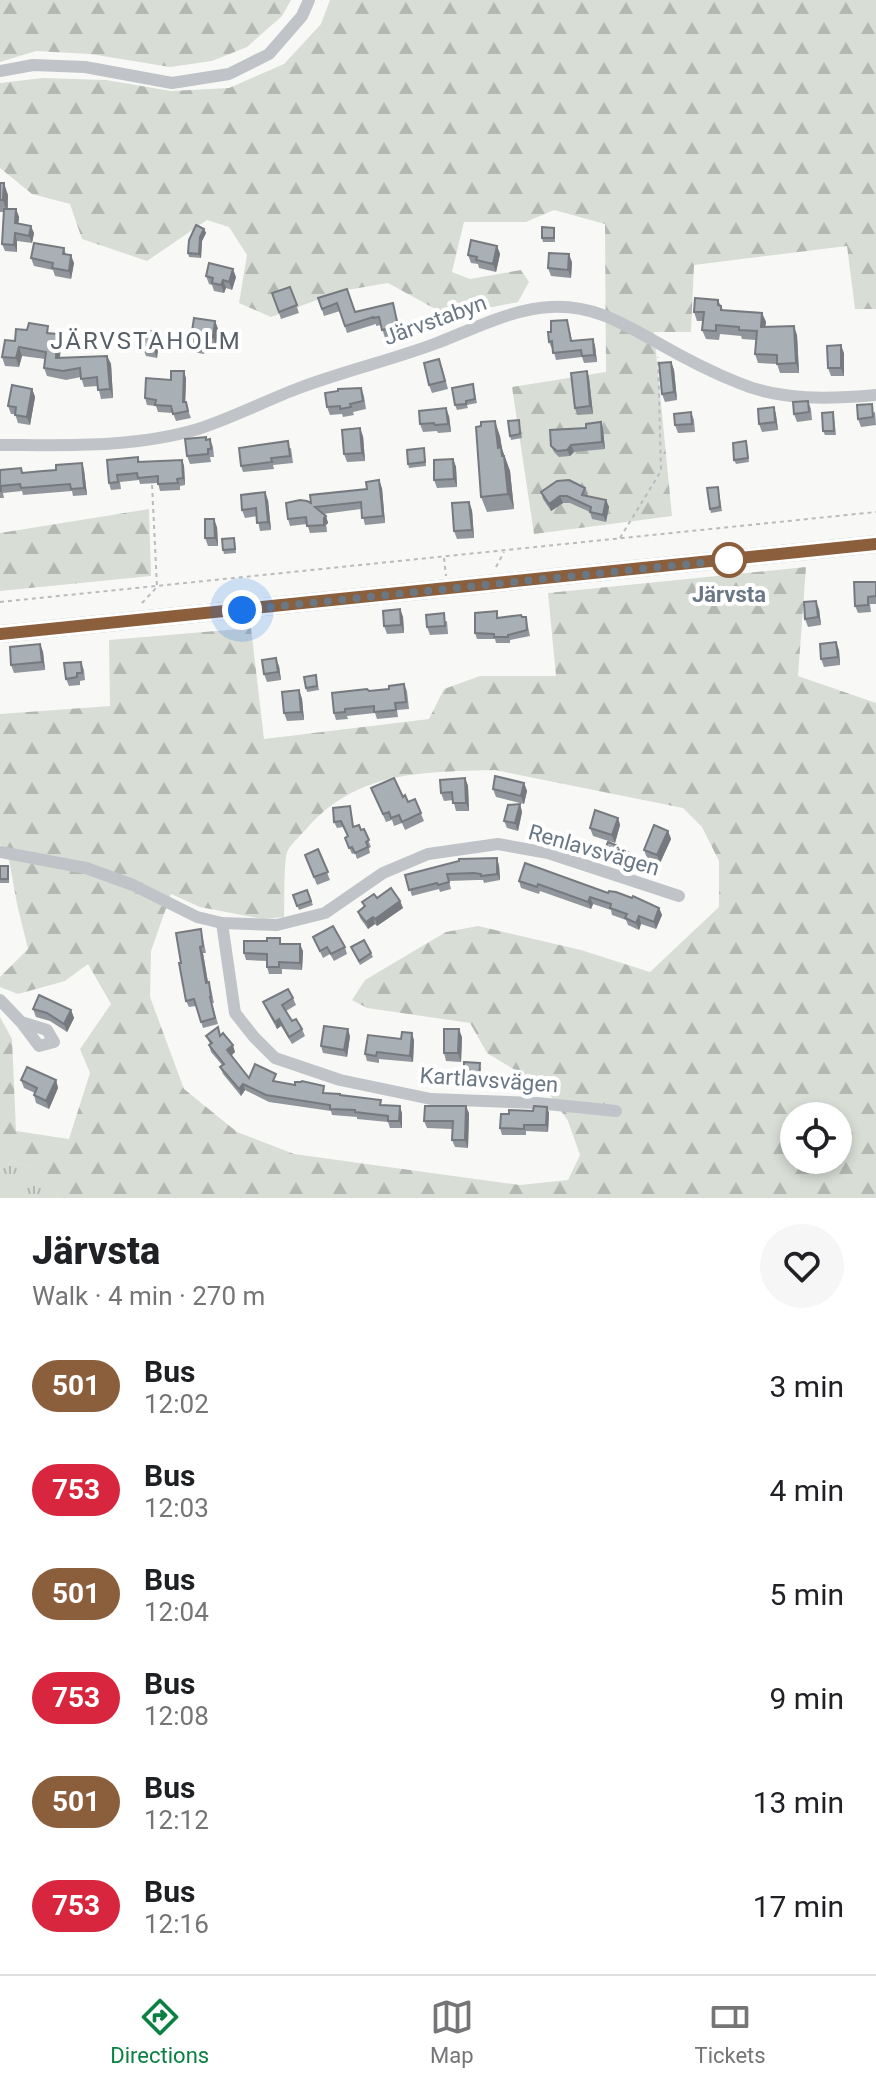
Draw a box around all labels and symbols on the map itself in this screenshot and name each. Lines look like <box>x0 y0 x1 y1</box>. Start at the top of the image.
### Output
street label: Järvstabyn <box>380 290 490 350</box>
district label: JÄRVSTAHOLM <box>50 327 242 355</box>
marker: Järvsta <box>712 543 746 577</box>
place label: Järvsta <box>692 582 766 607</box>
your location <box>222 590 262 630</box>
street label: Renlavsvägen <box>526 819 662 881</box>
street label: Kartlavsvägen <box>419 1063 559 1097</box>

